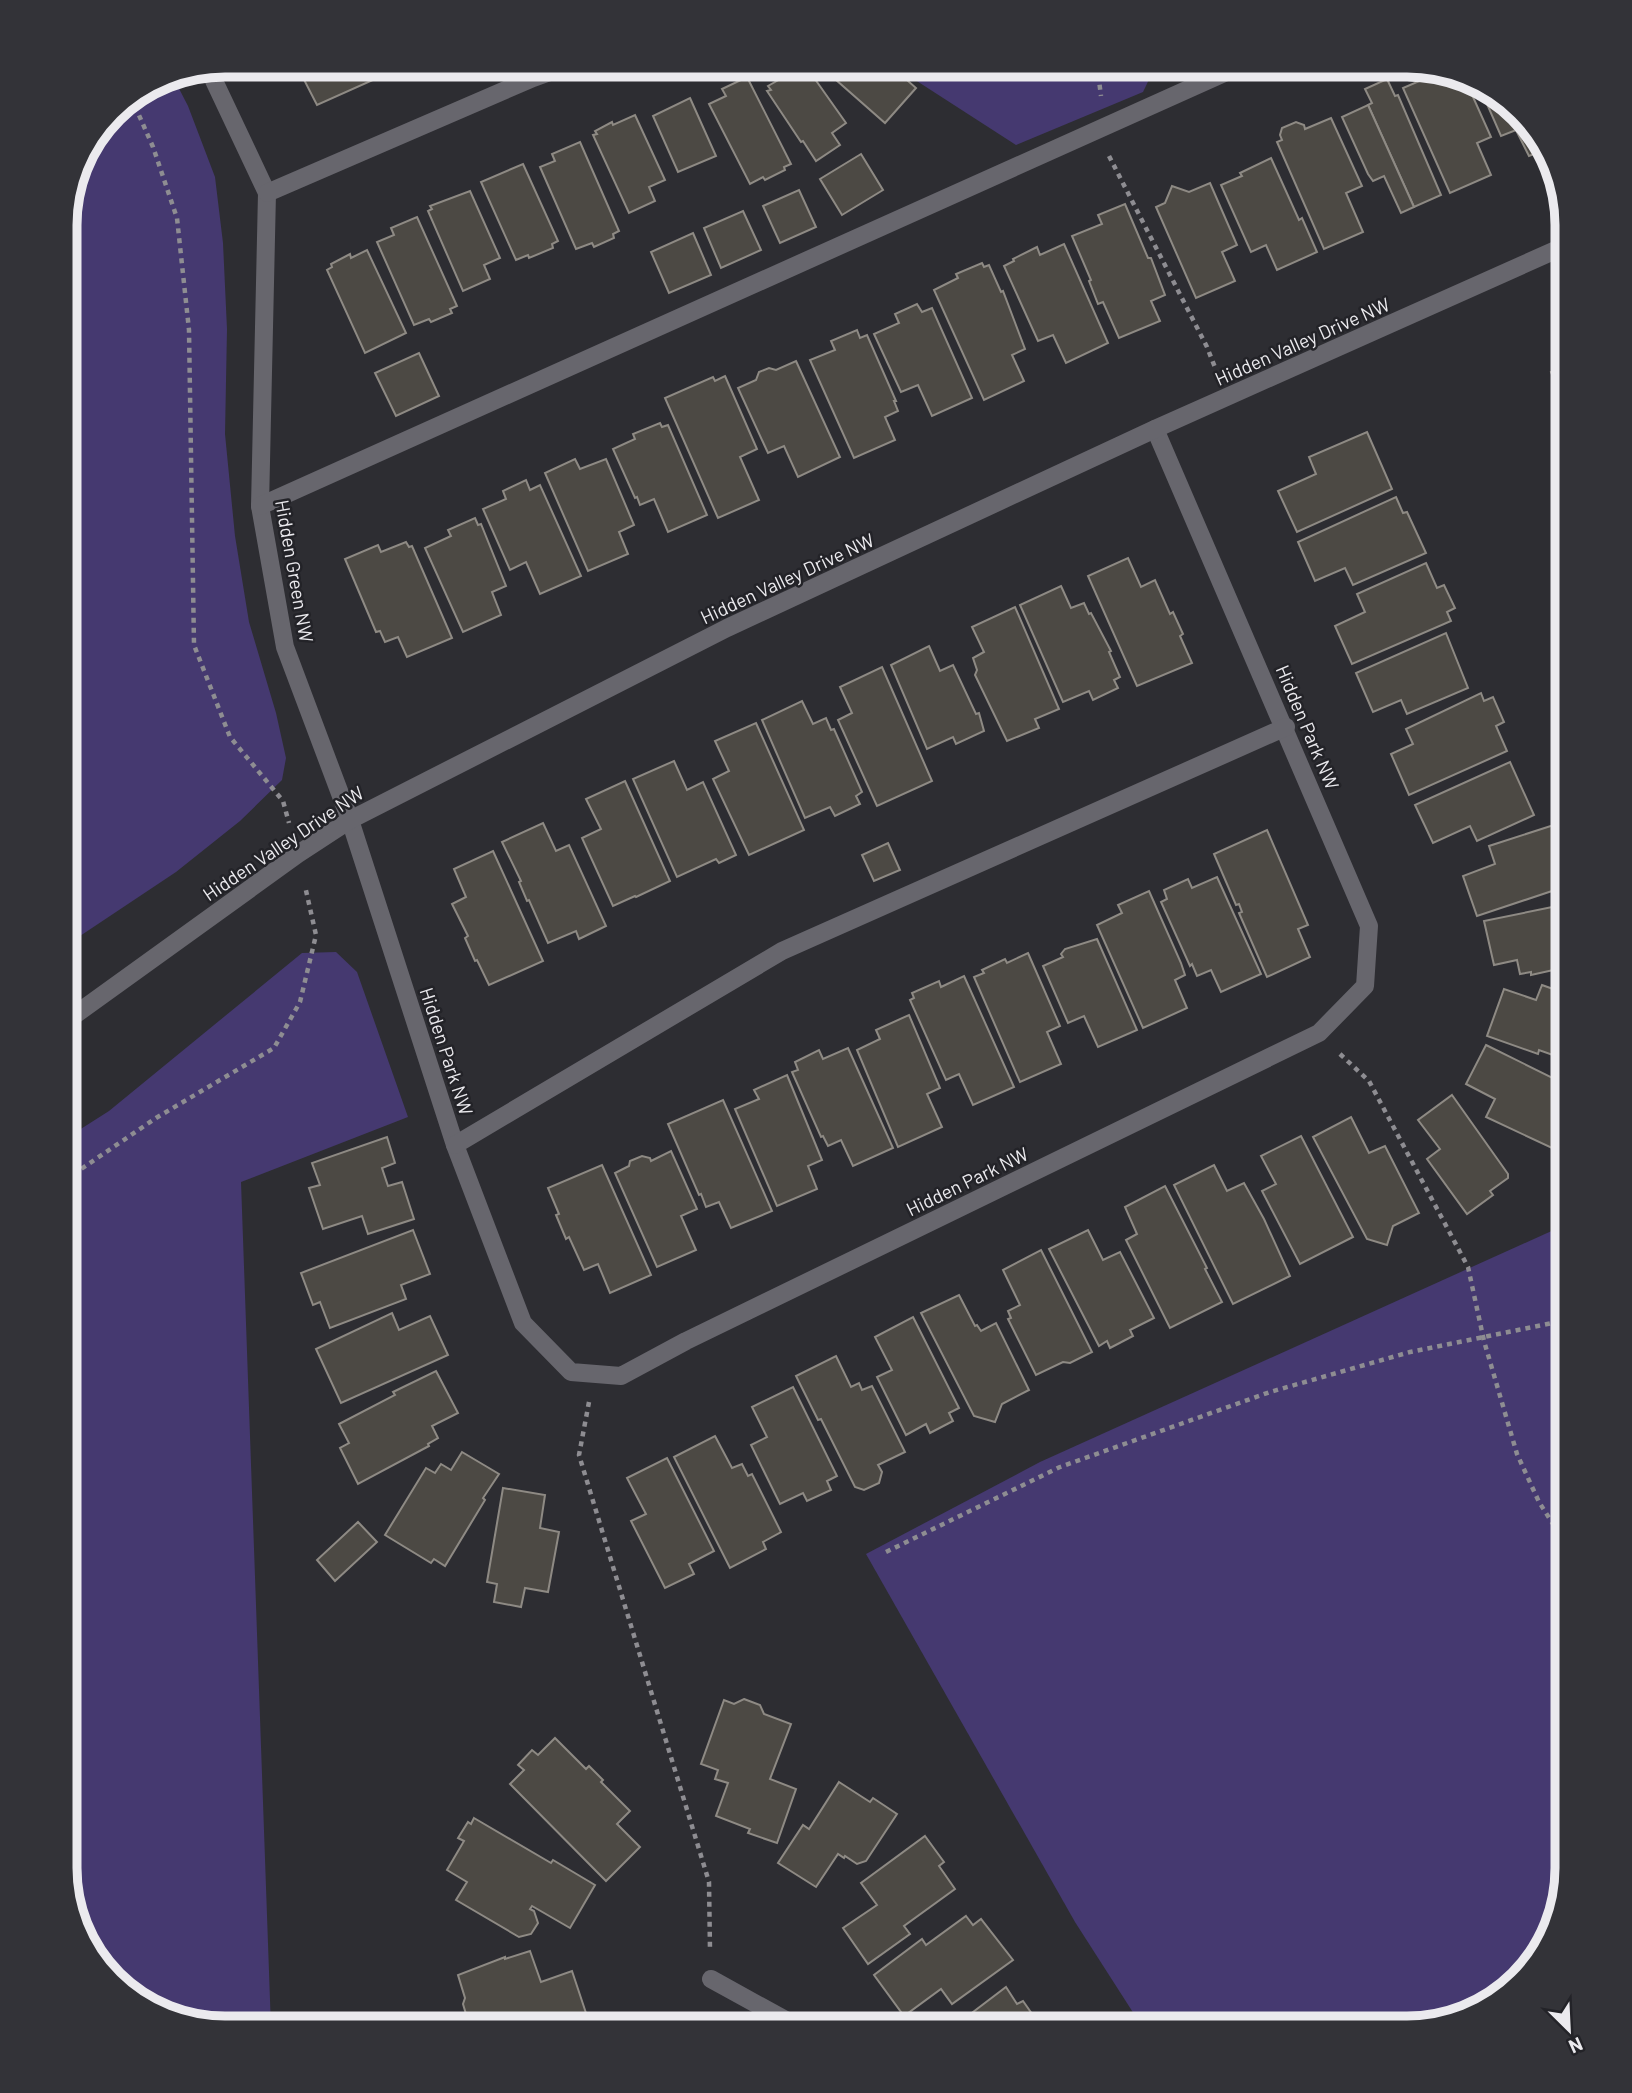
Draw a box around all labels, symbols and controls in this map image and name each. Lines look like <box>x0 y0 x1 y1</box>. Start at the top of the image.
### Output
street label: Hidden Valley Drive NW <box>1211 292 1393 390</box>
street label: Hidden Green NW <box>271 498 319 644</box>
street label: Hidden Valley Drive NW <box>696 528 878 628</box>
street label: Hidden Park NW <box>1271 661 1345 793</box>
street label: Hidden Valley Drive NW <box>198 780 368 905</box>
street label: Hidden Park NW <box>416 984 479 1118</box>
street label: Hidden Park NW <box>902 1141 1032 1220</box>
north arrow <box>1534 1995 1604 2065</box>
text: N <box>1566 2033 1587 2059</box>

